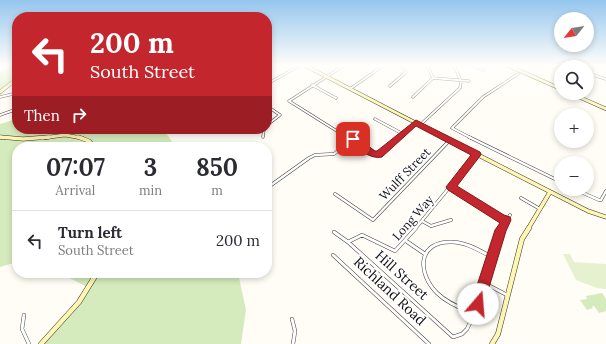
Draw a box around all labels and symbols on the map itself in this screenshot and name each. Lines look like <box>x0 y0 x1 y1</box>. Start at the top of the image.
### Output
north arrow <box>554 12 594 52</box>
pin <box>336 122 370 156</box>
street label: Wulff Street <box>376 144 434 203</box>
street label: Long Way <box>389 192 437 243</box>
street label: Hill Street <box>372 246 433 304</box>
street label: Richland Road <box>350 253 430 329</box>
position arrow <box>457 283 499 325</box>

